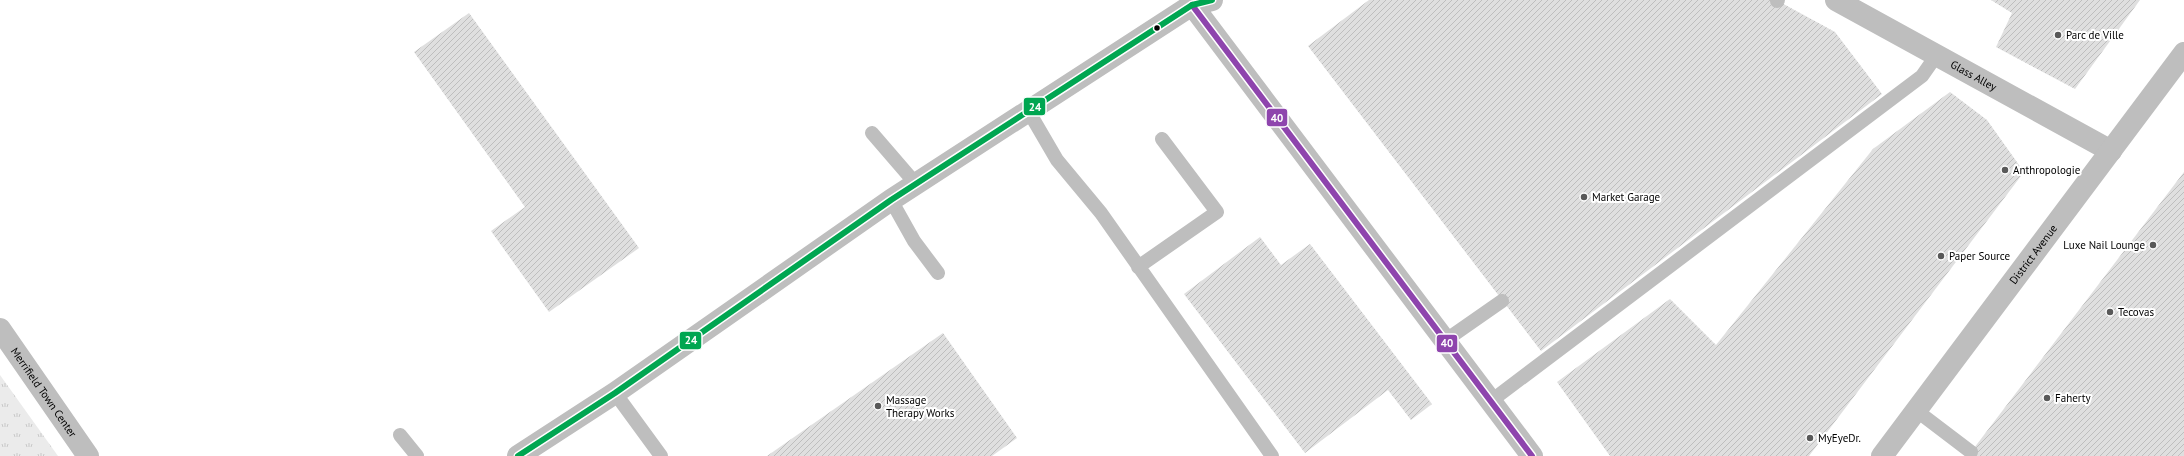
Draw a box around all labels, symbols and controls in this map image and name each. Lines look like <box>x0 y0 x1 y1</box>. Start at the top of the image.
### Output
unlabelled marker <box>1152 23 1162 33</box>
place label: Parc de Ville <box>2066 28 2124 42</box>
marker: Parc de Ville <box>2053 30 2063 40</box>
street label: Glass Alley <box>1948 57 2000 94</box>
line badge: 24 <box>1023 97 1046 116</box>
text: 24 <box>1029 100 1042 114</box>
line badge: 40 <box>1266 108 1288 127</box>
text: 40 <box>1271 111 1283 125</box>
place label: Anthropologie <box>2013 163 2081 177</box>
marker: Anthropologie <box>2000 165 2010 175</box>
place label: Market Garage <box>1592 190 1661 204</box>
marker: Market Garage <box>1579 192 1589 202</box>
street label: District Avenue <box>2006 221 2060 287</box>
place label: Luxe Nail Lounge <box>2063 238 2145 252</box>
marker: Luxe Nail Lounge <box>2148 240 2158 250</box>
place label: Paper Source <box>1949 249 2011 263</box>
marker: Paper Source <box>1936 251 1946 261</box>
place label: Tecovas <box>2118 305 2154 319</box>
marker: Tecovas <box>2105 307 2115 317</box>
line badge: 24 <box>679 331 702 350</box>
text: 24 <box>685 333 698 347</box>
line badge: 40 <box>1436 334 1458 353</box>
text: 40 <box>1441 336 1453 350</box>
street label: Merrifield Town Center <box>8 345 80 440</box>
place label: Faherty <box>2055 391 2092 405</box>
place label: Massage Therapy Works <box>886 393 955 420</box>
marker: Faherty <box>2042 393 2052 403</box>
marker: Massage Therapy Works <box>873 401 883 411</box>
place label: MyEyeDr. <box>1818 431 1861 445</box>
marker: MyEyeDr. <box>1805 433 1815 443</box>

